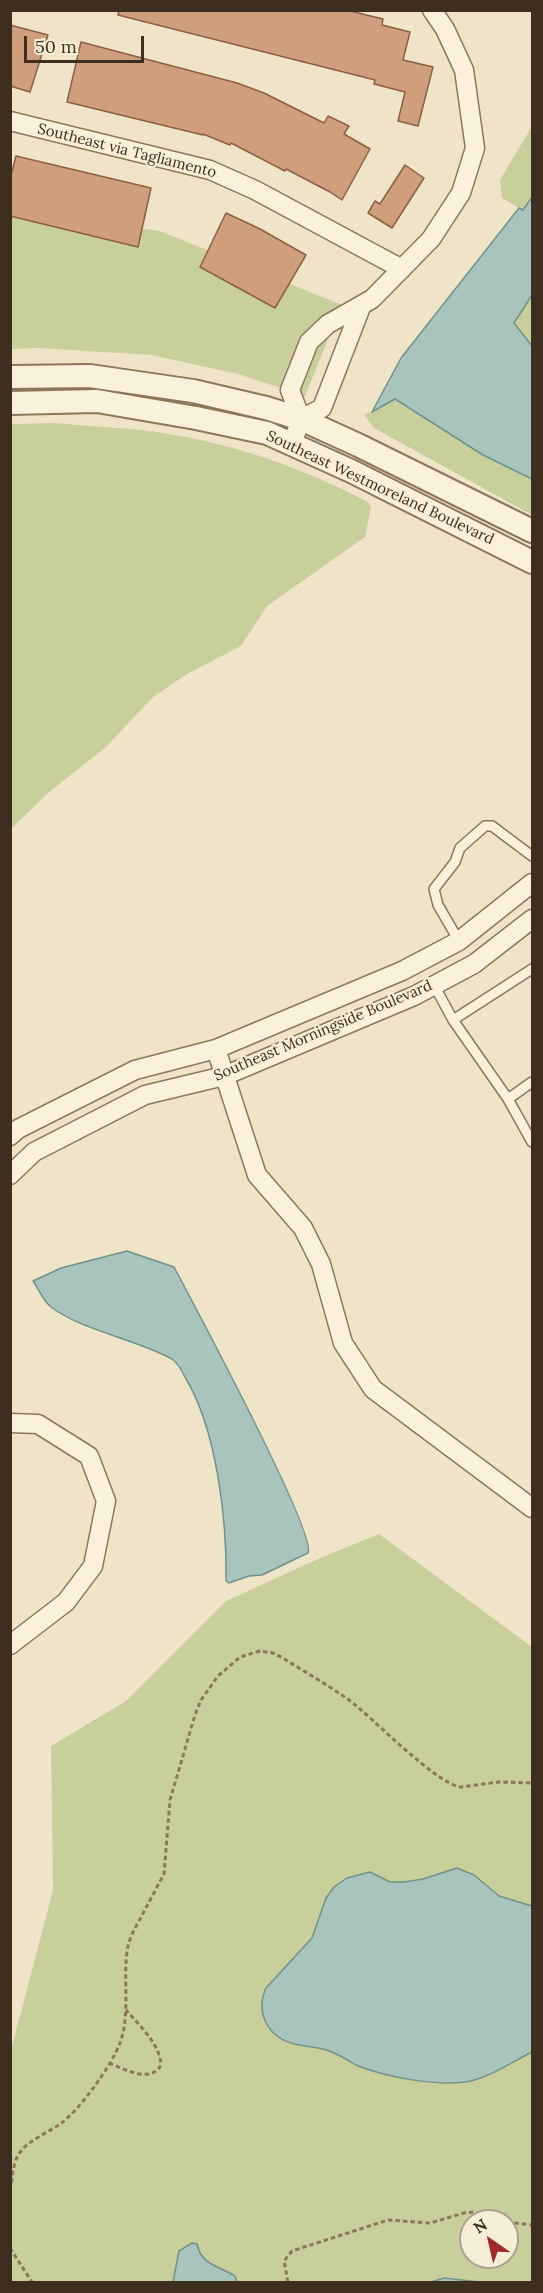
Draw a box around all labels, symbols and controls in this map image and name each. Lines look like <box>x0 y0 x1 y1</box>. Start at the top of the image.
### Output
scale bar <box>27 24 147 62</box>
text: 50 m <box>35 35 77 58</box>
street label: Southeast via Tagliamento <box>36 120 218 182</box>
street label: Southeast Westmoreland Boulevard <box>263 427 497 549</box>
street label: Southeast Morningside Boulevard <box>211 977 435 1085</box>
north arrow <box>459 2209 519 2269</box>
text: N <box>469 2214 491 2237</box>

